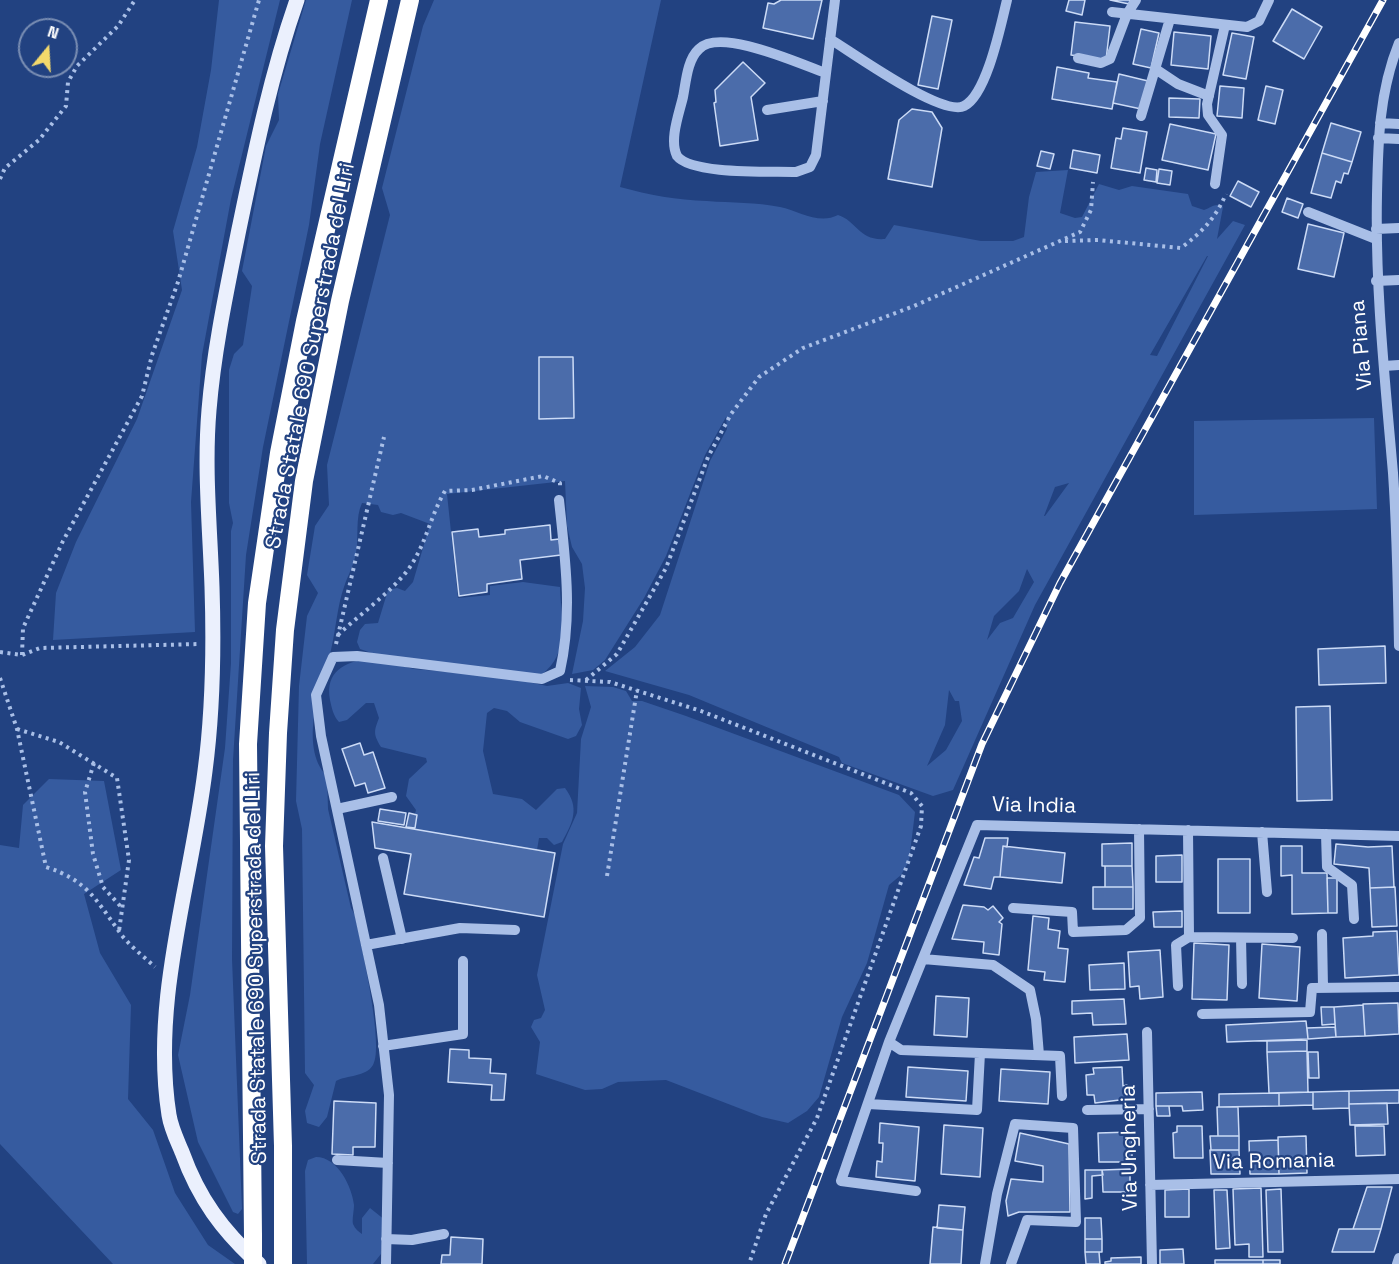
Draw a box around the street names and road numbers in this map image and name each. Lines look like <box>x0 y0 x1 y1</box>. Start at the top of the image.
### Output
street label: Strada Statale 690 Superstrada del Liri <box>261 161 361 551</box>
street label: Via Piana <box>1346 299 1378 391</box>
street label: Strada Statale 690 Superstrada del Liri <box>241 772 273 1164</box>
street label: Via India <box>992 793 1076 819</box>
street label: Via Ungheria <box>1116 1085 1144 1211</box>
street label: Via Romania <box>1213 1148 1335 1176</box>

